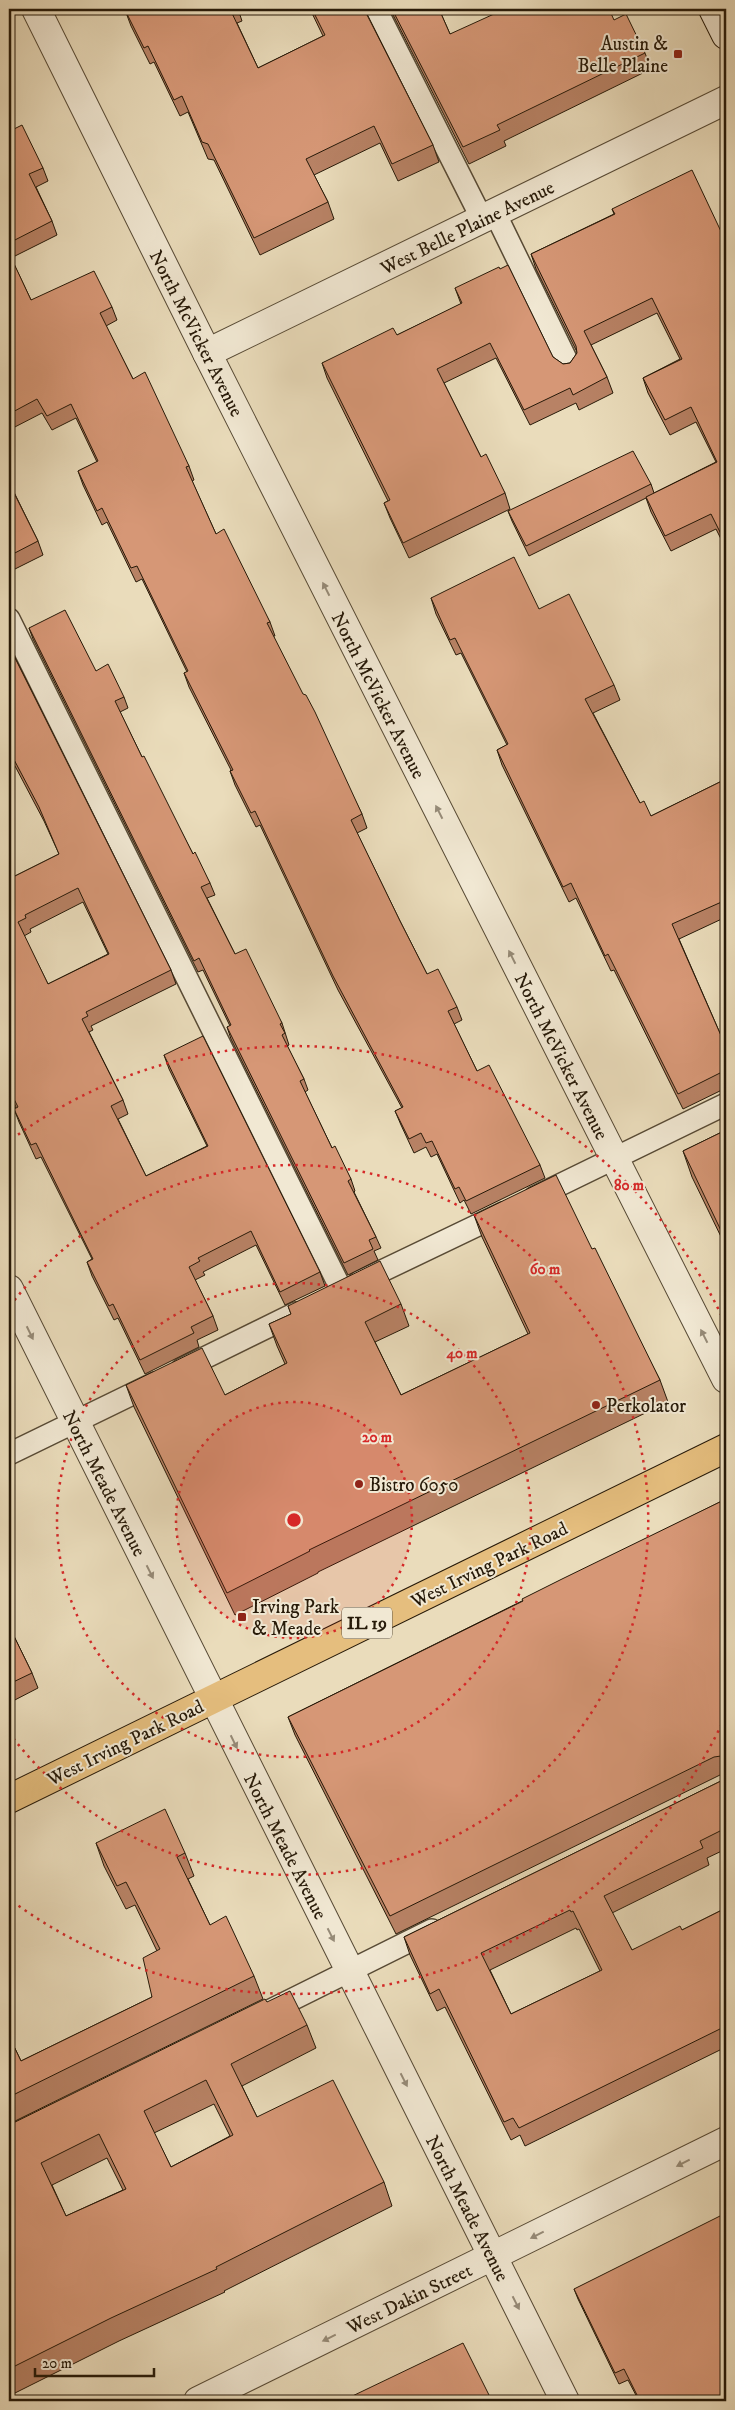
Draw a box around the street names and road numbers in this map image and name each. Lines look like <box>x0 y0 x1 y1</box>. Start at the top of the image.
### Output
street label: West Belle Plaine Avenue <box>376 176 558 281</box>
street label: North McVicker Avenue <box>144 247 248 421</box>
street label: North McVicker Avenue <box>326 609 430 783</box>
street label: North McVicker Avenue <box>509 970 613 1144</box>
street label: North Meade Avenue <box>57 1407 150 1561</box>
street label: West Irving Park Road <box>407 1517 572 1614</box>
road number: IL 19 <box>342 1608 392 1639</box>
street label: West Irving Park Road <box>43 1695 208 1792</box>
street label: North Meade Avenue <box>238 1770 331 1924</box>
street label: North Meade Avenue <box>420 2132 513 2286</box>
street label: West Dakin Street <box>342 2259 476 2340</box>

